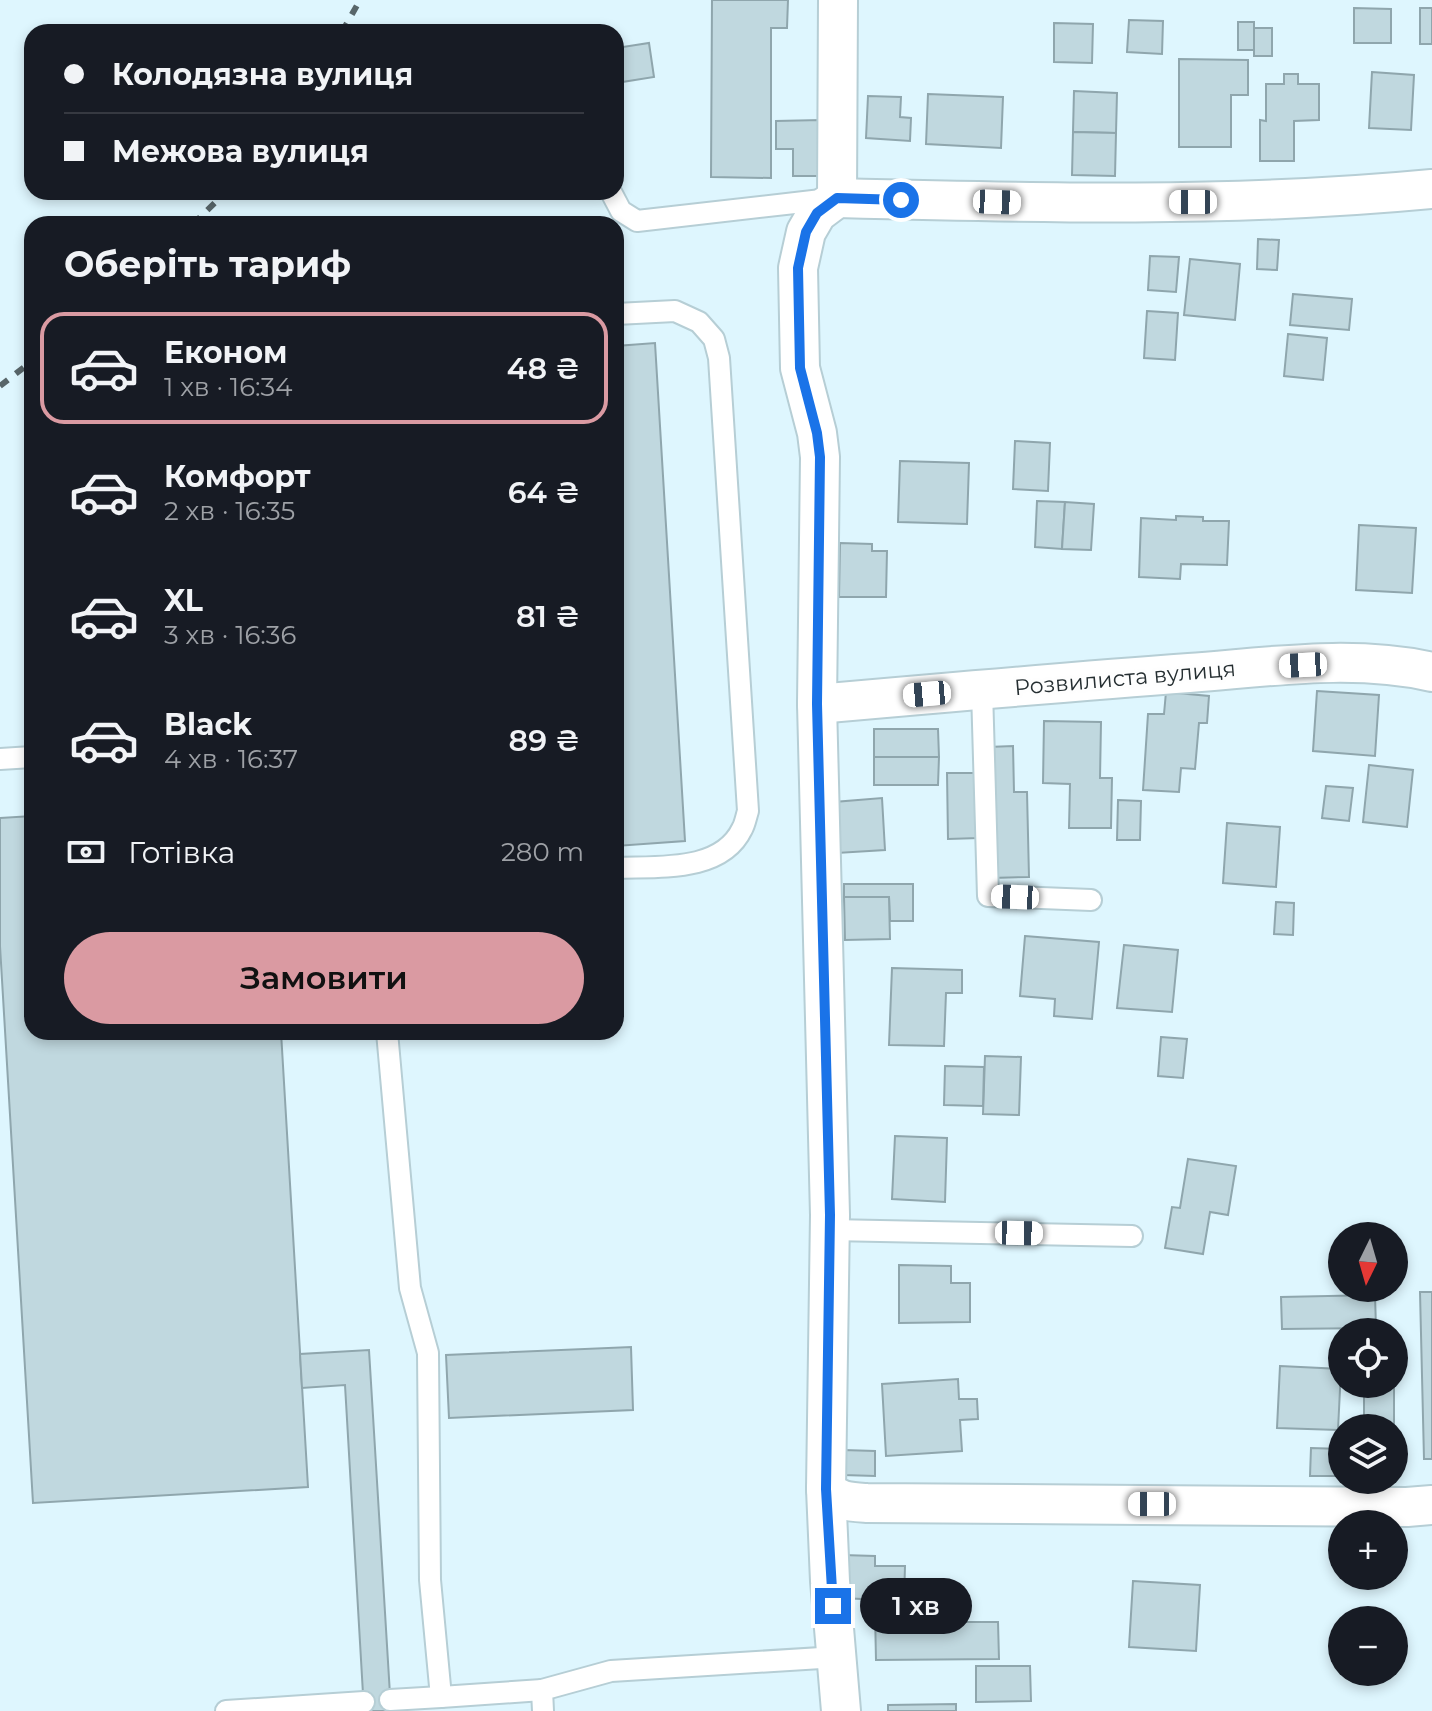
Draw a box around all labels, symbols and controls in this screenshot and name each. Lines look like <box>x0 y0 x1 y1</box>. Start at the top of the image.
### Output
text: Колодязна вулиця <box>112 56 413 93</box>
text: Межова вулиця <box>112 133 369 170</box>
route start <box>883 182 919 218</box>
car <box>973 189 1021 215</box>
car <box>1169 190 1217 214</box>
text: Оберіть тариф <box>64 242 351 286</box>
icon: car <box>68 332 140 404</box>
text: Економ <box>164 334 288 371</box>
text: 48 ₴ <box>507 350 580 387</box>
text: 1 хв · 16:34 <box>164 371 292 403</box>
icon: car <box>68 456 140 528</box>
text: Комфорт <box>164 458 311 495</box>
text: 64 ₴ <box>508 474 580 511</box>
text: 2 хв · 16:35 <box>164 495 295 527</box>
icon: car <box>68 580 140 652</box>
text: XL <box>164 582 203 619</box>
text: 81 ₴ <box>516 598 580 635</box>
text: 3 хв · 16:36 <box>164 619 296 651</box>
car <box>1278 652 1328 678</box>
street label: Розвилиста вулиця <box>1013 655 1237 701</box>
car <box>902 680 952 708</box>
icon: car <box>68 704 140 776</box>
text: Black <box>164 706 252 743</box>
text: 89 ₴ <box>509 722 580 759</box>
text: 4 хв · 16:37 <box>164 743 298 775</box>
icon: cash <box>64 830 108 874</box>
text: Готівка <box>128 834 235 871</box>
text: 280 m <box>501 836 584 868</box>
car <box>991 884 1039 910</box>
button: Замовити <box>64 932 584 1024</box>
car <box>995 1221 1043 1245</box>
north arrow <box>1328 1222 1408 1302</box>
map controls <box>1328 1222 1408 1686</box>
button: locate <box>1328 1318 1408 1398</box>
button: layers <box>1328 1414 1408 1494</box>
car <box>1128 1492 1176 1516</box>
button: + <box>1328 1510 1408 1590</box>
callout: 1 хв <box>861 1578 973 1634</box>
route end <box>815 1588 851 1624</box>
text: 1 хв <box>892 1590 940 1622</box>
button: − <box>1328 1606 1408 1686</box>

